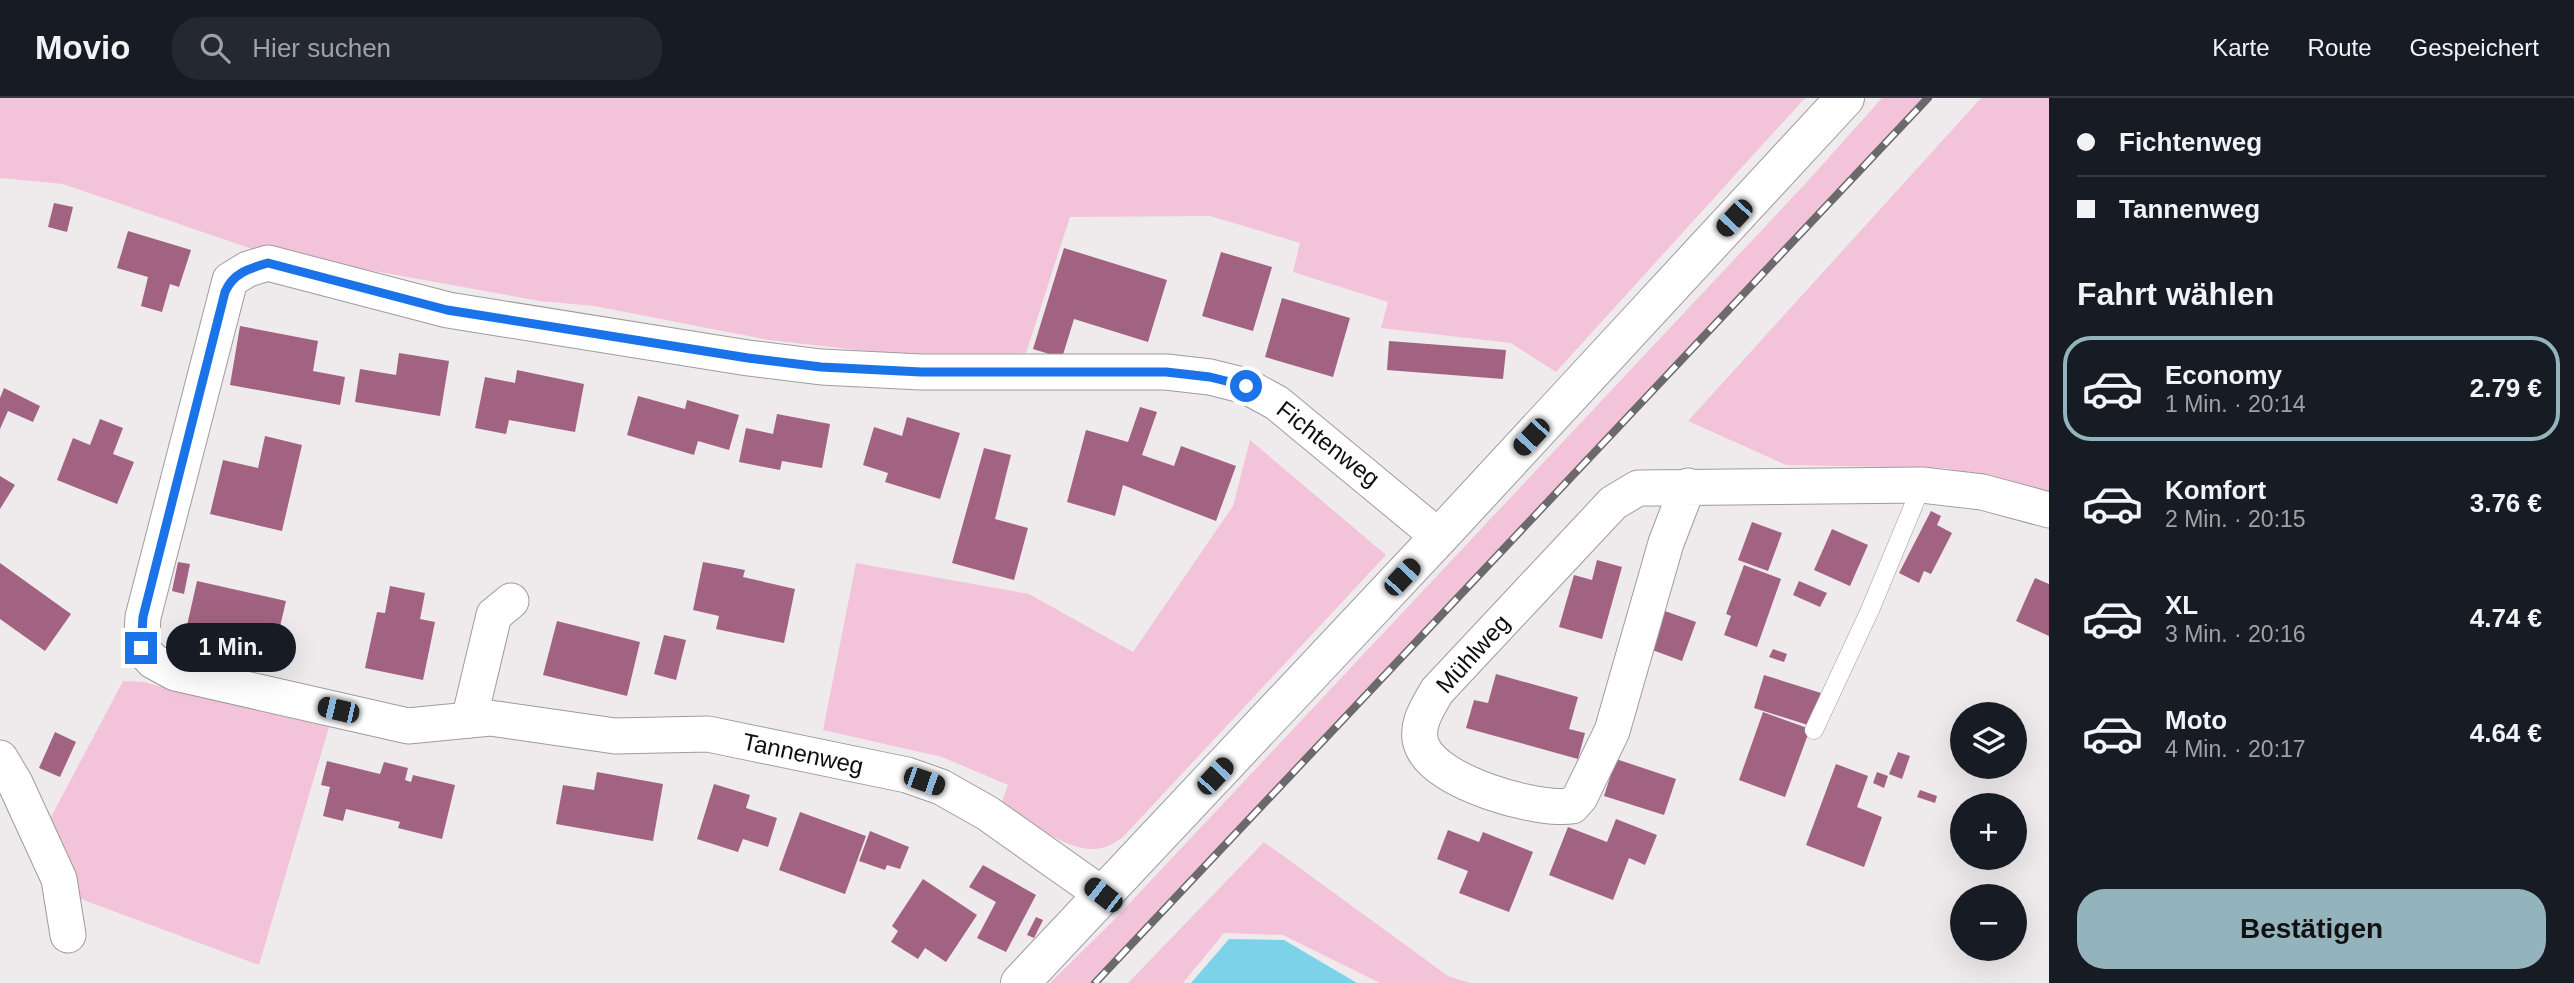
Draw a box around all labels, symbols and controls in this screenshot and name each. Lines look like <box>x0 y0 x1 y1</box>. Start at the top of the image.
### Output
search box <box>172 17 662 80</box>
text: Movio <box>35 29 130 66</box>
icon: search <box>196 29 234 67</box>
text: Hier suchen <box>252 33 391 63</box>
text: Karte <box>2212 34 2270 61</box>
text: Route <box>2308 34 2372 61</box>
text: Gespeichert <box>2410 34 2539 61</box>
text: Fichtenweg <box>2119 127 2262 157</box>
text: Tannenweg <box>2119 194 2260 224</box>
car <box>1712 195 1757 241</box>
text: Fahrt wählen <box>2077 276 2274 312</box>
icon: car <box>2081 357 2144 420</box>
text: Economy <box>2165 360 2282 390</box>
route start <box>1230 370 1262 402</box>
text: 2.79 € <box>2470 373 2542 403</box>
text: 1 Min. · 20:14 <box>2165 391 2306 417</box>
street label: Fichtenweg <box>1272 395 1385 492</box>
car <box>1509 414 1554 460</box>
icon: car <box>2081 472 2144 535</box>
text: Komfort <box>2165 475 2266 505</box>
text: 3.76 € <box>2470 488 2542 518</box>
text: 2 Min. · 20:15 <box>2165 506 2306 532</box>
car <box>1380 554 1425 600</box>
icon: car <box>2081 587 2144 650</box>
text: XL <box>2165 590 2198 620</box>
text: 4.74 € <box>2470 603 2542 633</box>
street label: Mühlweg <box>1430 609 1515 698</box>
text: 3 Min. · 20:16 <box>2165 621 2306 647</box>
callout: 1 Min. <box>166 624 295 672</box>
route end <box>125 632 157 664</box>
text: 1 Min. <box>198 634 264 660</box>
car <box>316 695 361 725</box>
map controls <box>1950 702 2027 961</box>
button: layers <box>1950 702 2027 779</box>
icon: car <box>2081 702 2144 765</box>
text: Moto <box>2165 705 2227 735</box>
text: 4.64 € <box>2470 718 2542 748</box>
street label: Tannenweg <box>740 728 866 779</box>
text: 4 Min. · 20:17 <box>2165 736 2306 762</box>
car <box>1193 753 1238 799</box>
car <box>901 764 948 798</box>
button: + <box>1950 793 2027 870</box>
car <box>1080 874 1127 916</box>
button: − <box>1950 884 2027 961</box>
button: Bestätigen <box>2077 889 2546 969</box>

